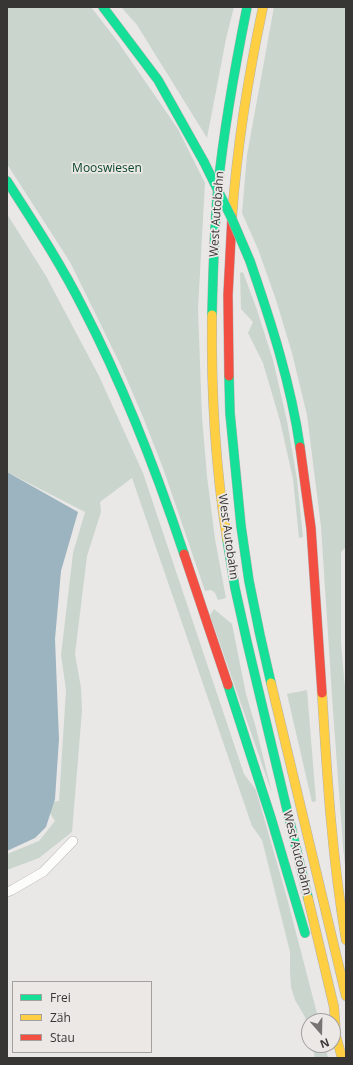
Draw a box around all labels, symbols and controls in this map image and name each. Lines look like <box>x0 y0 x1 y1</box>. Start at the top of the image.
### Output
park label: Mooswiesen <box>72 162 142 176</box>
street label: West Autobahn <box>207 171 227 257</box>
street label: West Autobahn <box>215 493 241 581</box>
street label: West Autobahn <box>280 809 314 897</box>
legend <box>12 981 152 1053</box>
text: Frei <box>50 989 71 1006</box>
text: Zäh <box>50 1009 71 1026</box>
north arrow <box>301 1013 341 1053</box>
text: Stau <box>50 1029 75 1046</box>
text: N <box>318 1035 332 1052</box>

